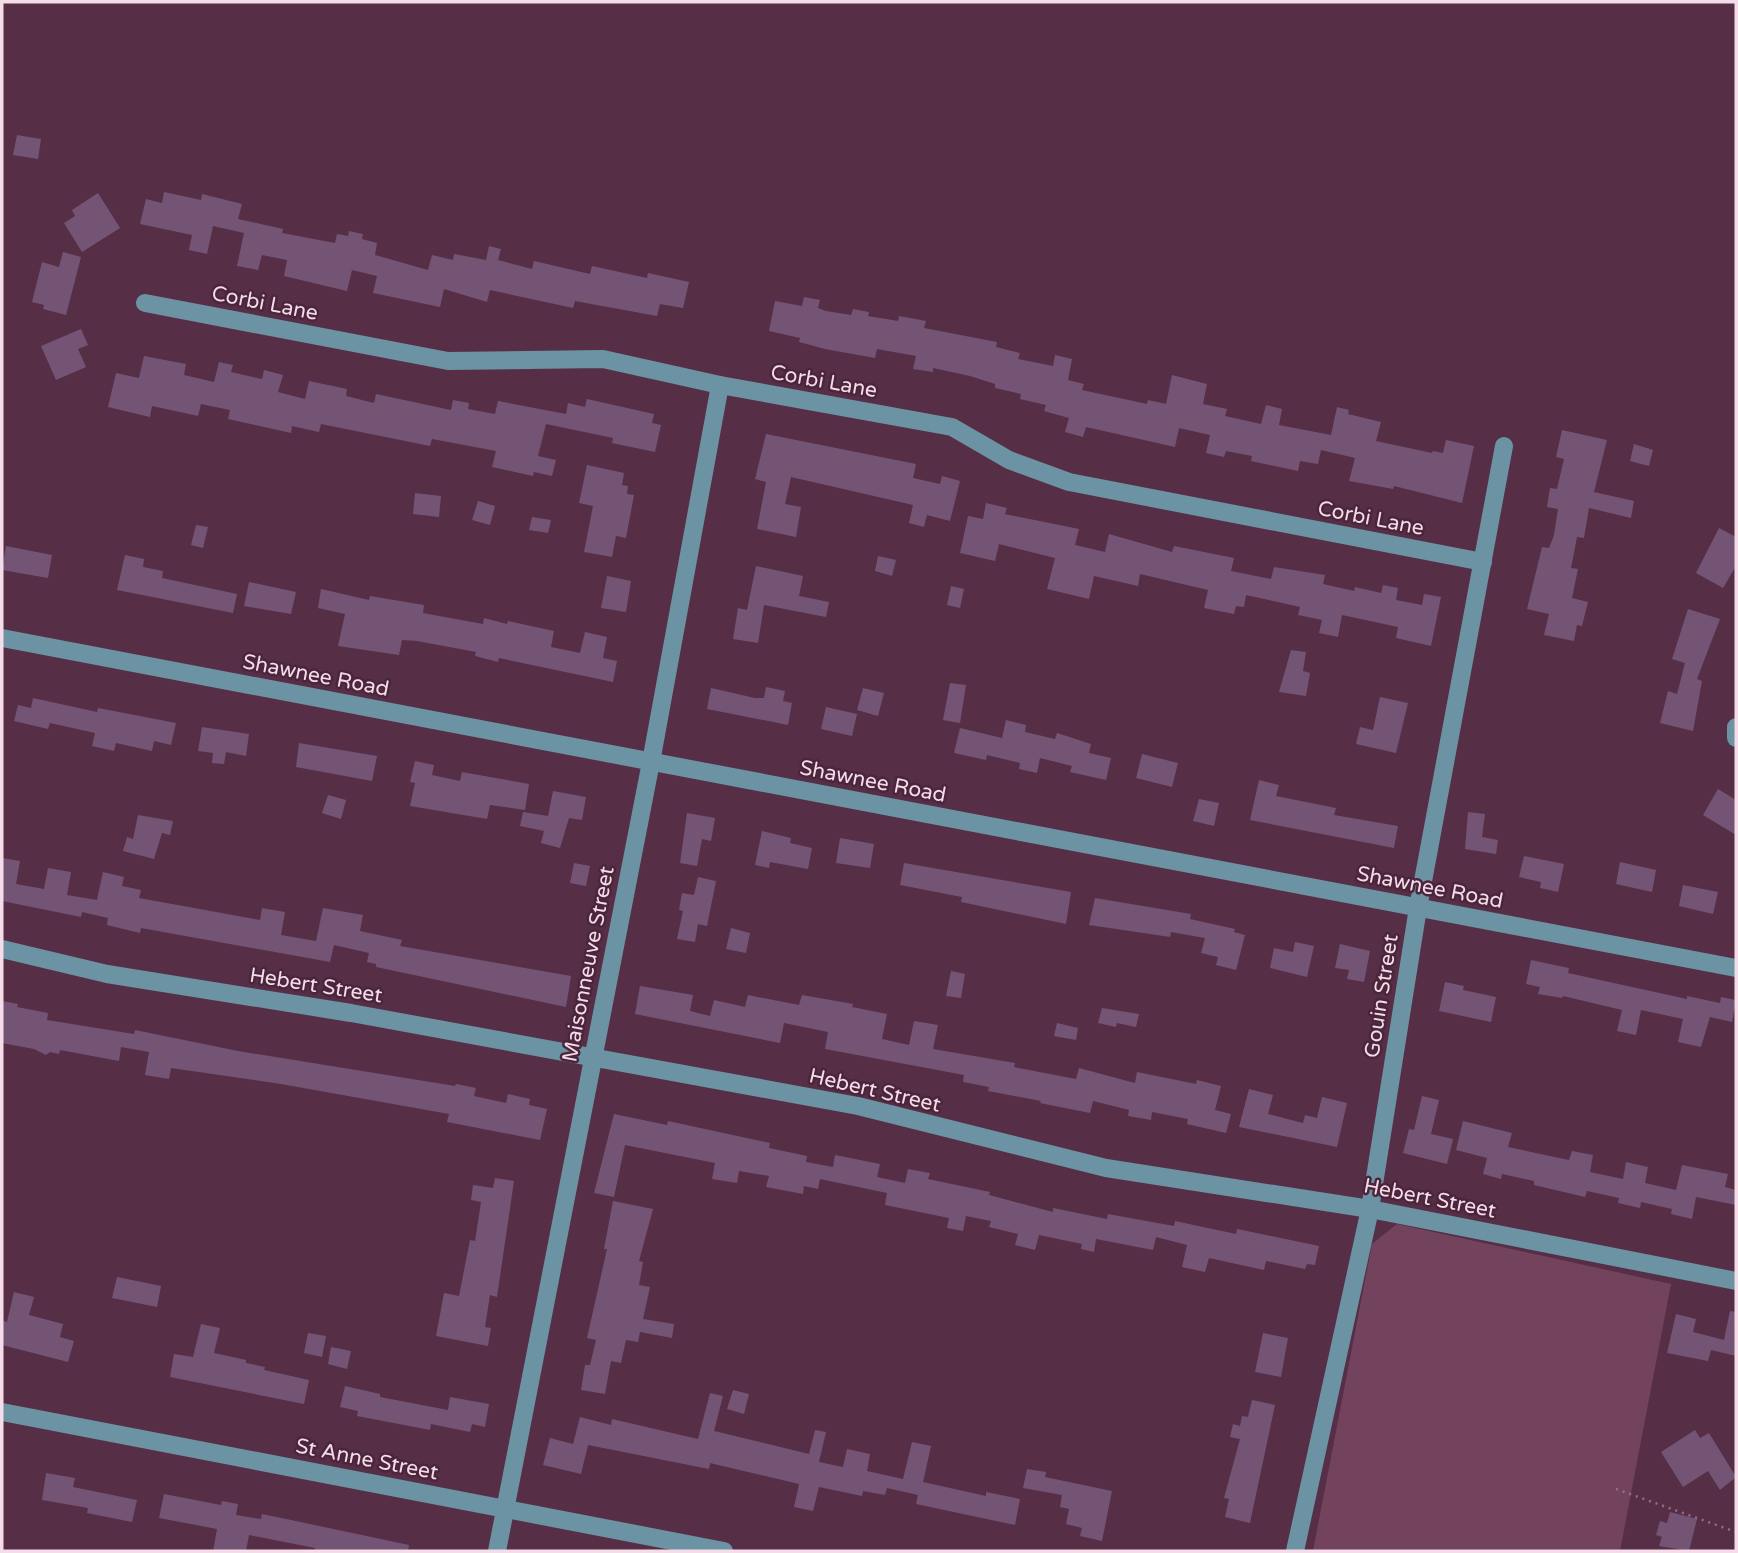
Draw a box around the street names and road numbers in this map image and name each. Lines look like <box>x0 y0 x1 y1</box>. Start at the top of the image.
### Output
street label: Corbi Lane <box>210 281 320 326</box>
street label: Corbi Lane <box>769 360 879 403</box>
street label: Corbi Lane <box>1316 496 1426 541</box>
street label: Shawnee Road <box>241 649 391 702</box>
street label: Shawnee Road <box>798 755 948 808</box>
street label: Shawnee Road <box>1355 861 1505 914</box>
street label: Maisonneuve Street <box>557 864 620 1064</box>
street label: Gouin Street <box>1359 932 1404 1060</box>
street label: Hebert Street <box>248 963 384 1008</box>
street label: Hebert Street <box>807 1063 943 1118</box>
street label: Hebert Street <box>1362 1173 1498 1224</box>
street label: St Anne Street <box>294 1433 440 1486</box>

